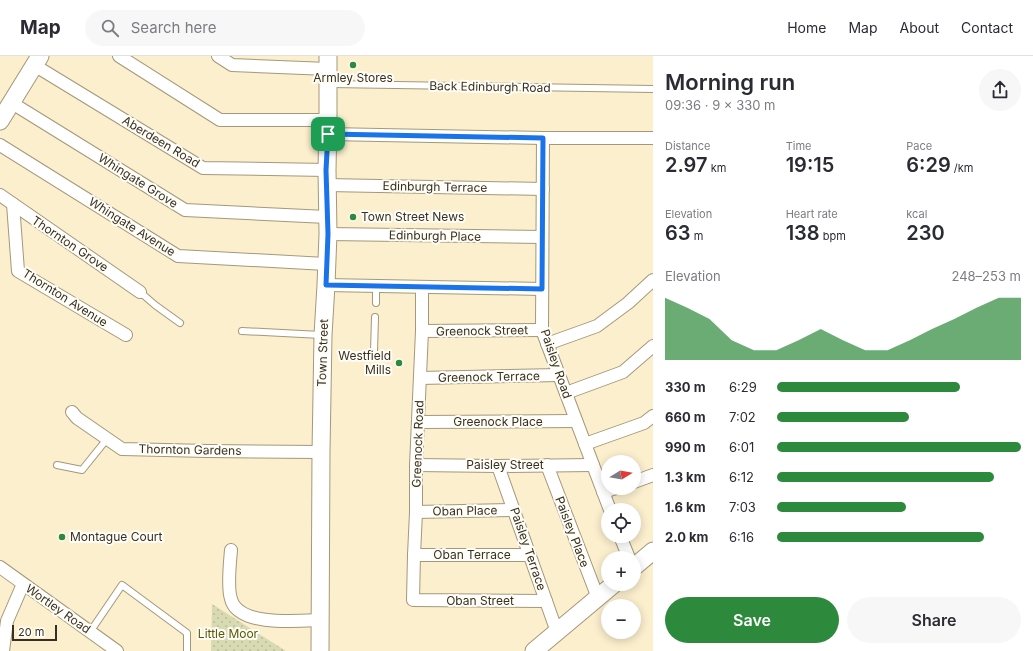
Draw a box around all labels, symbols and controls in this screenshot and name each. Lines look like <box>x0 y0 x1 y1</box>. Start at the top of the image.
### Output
search box <box>85 10 365 46</box>
text: Map <box>20 16 61 39</box>
icon: search <box>99 17 121 39</box>
text: Search here <box>131 18 216 37</box>
text: Home <box>787 19 826 36</box>
text: Map <box>848 19 878 36</box>
text: About <box>900 19 939 36</box>
text: Contact <box>961 19 1013 36</box>
marker: Armley Stores <box>348 60 358 70</box>
text: Morning run <box>665 69 795 95</box>
button: share <box>979 69 1021 111</box>
place label: Armley Stores <box>313 70 393 85</box>
street label: Back Edinburgh Road <box>429 78 551 95</box>
text: 09:36 · 9 × 330 m <box>665 97 775 113</box>
street label: Aberdeen Road <box>120 113 203 171</box>
pin <box>311 117 345 151</box>
icon: arrive <box>317 123 339 145</box>
text: Distance <box>665 139 710 153</box>
text: Time <box>786 139 811 153</box>
text: Pace <box>906 139 932 153</box>
street label: Whingate Grove <box>96 150 181 211</box>
text: 2.97 <box>665 153 708 177</box>
text: 19:15 <box>786 153 834 177</box>
text: 6:29 <box>906 153 951 177</box>
text: km <box>708 161 726 175</box>
text: /km <box>951 161 974 175</box>
street label: Edinburgh Terrace <box>383 178 488 195</box>
street label: Whingate Avenue <box>86 194 178 259</box>
text: Elevation <box>665 207 712 221</box>
text: Heart rate <box>786 207 838 221</box>
text: kcal <box>906 207 927 221</box>
place label: Town Street News <box>361 209 464 224</box>
street label: Thornton Grove <box>29 212 111 275</box>
marker: Town Street News <box>348 212 358 222</box>
text: 63 <box>665 221 691 245</box>
text: 138 <box>786 221 820 245</box>
text: 230 <box>906 221 945 245</box>
street label: Edinburgh Place <box>389 227 481 244</box>
text: m <box>691 229 703 243</box>
text: bpm <box>820 229 846 243</box>
street label: Thornton Avenue <box>20 265 111 330</box>
text: Elevation <box>665 268 721 284</box>
text: 248–253 m <box>951 268 1021 284</box>
street label: Town Street <box>314 319 331 387</box>
street label: Greenock Street <box>436 322 528 339</box>
street label: Paisley Road <box>538 327 575 400</box>
place label: Westfield Mills <box>338 348 391 377</box>
marker: Westfield Mills <box>394 358 404 368</box>
street label: Greenock Terrace <box>438 368 540 385</box>
text: 330 m <box>665 379 706 395</box>
text: 6:29 <box>729 379 757 395</box>
street label: Greenock Road <box>408 400 427 488</box>
text: 660 m <box>665 409 706 425</box>
text: 7:02 <box>729 409 756 425</box>
street label: Greenock Place <box>453 414 543 429</box>
text: 990 m <box>665 439 706 455</box>
text: 6:01 <box>729 439 754 455</box>
street label: Thornton Gardens <box>138 441 242 458</box>
north arrow <box>601 455 641 495</box>
map controls <box>601 455 641 639</box>
street label: Paisley Street <box>466 457 544 472</box>
text: 1.3 km <box>665 469 706 485</box>
text: 6:12 <box>729 469 754 485</box>
street label: Paisley Place <box>552 494 593 569</box>
text: 1.6 km <box>665 499 706 515</box>
text: 7:03 <box>729 499 756 515</box>
street label: Oban Place <box>432 502 498 519</box>
button: locate <box>601 503 641 543</box>
street label: Paisley Terrace <box>507 505 550 592</box>
place label: Montague Court <box>70 529 162 544</box>
text: 2.0 km <box>665 529 708 545</box>
text: 6:16 <box>729 529 754 545</box>
marker: Montague Court <box>57 532 67 542</box>
street label: Oban Terrace <box>433 547 511 562</box>
button: + <box>601 551 641 591</box>
street label: Wortley Road <box>23 581 94 636</box>
street label: Oban Street <box>446 593 514 608</box>
button: Save <box>665 597 839 643</box>
button: Share <box>847 597 1021 643</box>
button: − <box>601 599 641 639</box>
scale bar <box>12 623 57 642</box>
text: 20 m <box>18 625 44 639</box>
park label: Little Moor <box>198 626 259 641</box>

